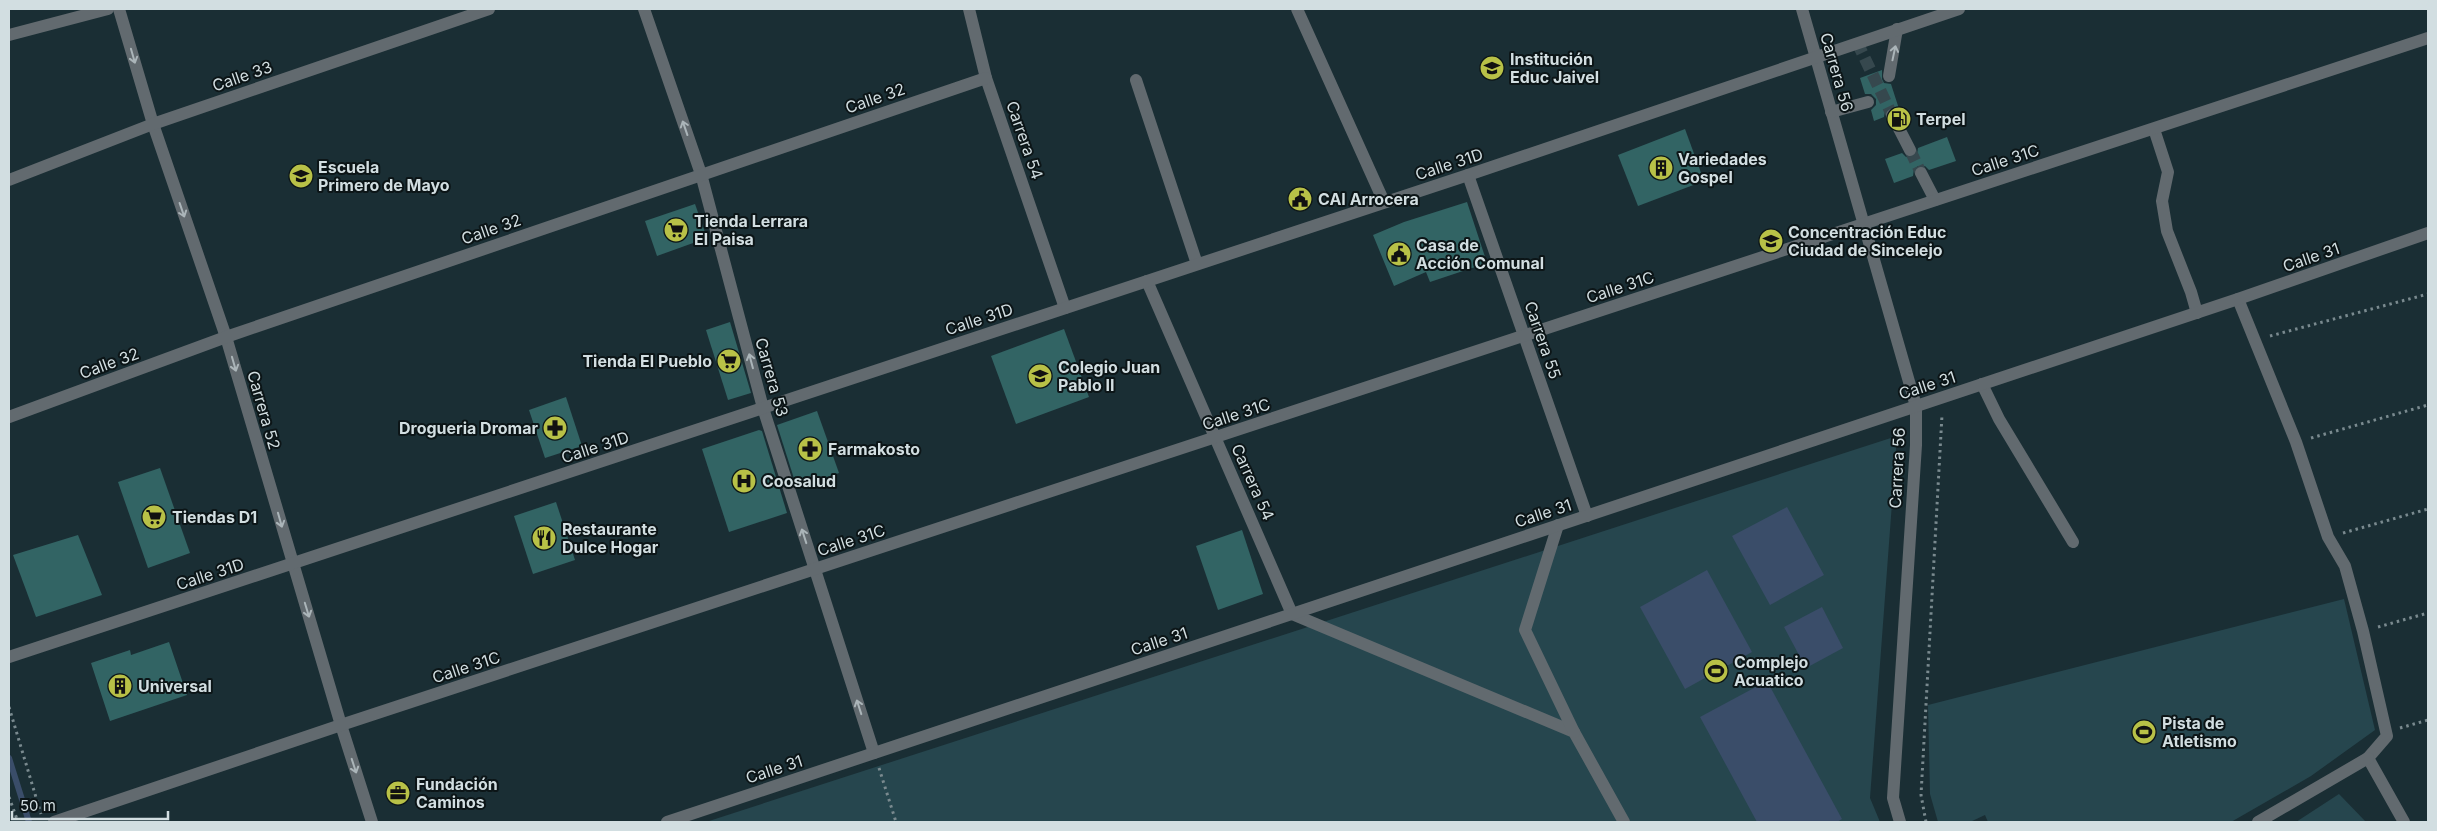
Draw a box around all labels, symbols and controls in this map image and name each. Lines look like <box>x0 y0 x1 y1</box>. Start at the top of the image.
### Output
street label: Carrera 56 <box>1816 30 1858 114</box>
one-way arrow <box>1890 45 1899 61</box>
one-way arrow <box>128 47 138 63</box>
place label: Institución Educ Jaivel <box>1510 49 1599 87</box>
school or university icon: Institución Educ Jaivel <box>1479 55 1505 81</box>
street label: Calle 33 <box>209 56 275 96</box>
street label: Calle 32 <box>842 78 908 118</box>
street label: Carrera 54 <box>1002 98 1048 182</box>
fuel station icon: Terpel <box>1886 106 1912 132</box>
place label: Terpel <box>1916 109 1966 129</box>
one-way arrow <box>680 121 689 136</box>
street label: Calle 31C <box>1968 140 2042 180</box>
street label: Calle 31D <box>1413 144 1485 184</box>
place label: Variedades Gospel <box>1678 149 1767 187</box>
building icon: Variedades Gospel <box>1648 155 1674 181</box>
place label: Escuela Primero de Mayo <box>318 157 450 195</box>
school or university icon: Escuela Primero de Mayo <box>288 163 314 189</box>
public building icon: CAI Arrocera <box>1287 186 1313 212</box>
place label: CAI Arrocera <box>1318 189 1419 209</box>
one-way arrow <box>178 202 188 218</box>
street label: Calle 32 <box>458 209 524 249</box>
place label: Tienda Lerrara El Paisa <box>694 211 808 249</box>
supermarket icon: Tienda Lerrara El Paisa <box>663 217 689 243</box>
place label: Concentración Educ Ciudad de Sincelejo <box>1788 222 1946 260</box>
school or university icon: Concentración Educ Ciudad de Sincelejo <box>1758 228 1784 254</box>
place label: Casa de Acción Comunal <box>1416 235 1544 273</box>
street label: Calle 31 <box>2280 238 2342 276</box>
public building icon: Casa de Acción Comunal <box>1386 241 1412 267</box>
street label: Calle 31C <box>1583 267 1657 307</box>
street label: Carrera 55 <box>1520 298 1566 382</box>
street label: Calle 31D <box>943 299 1015 339</box>
street label: Carrera 53 <box>751 335 793 419</box>
street label: Calle 32 <box>77 343 141 383</box>
supermarket icon: Tienda El Pueblo <box>716 348 742 374</box>
place label: Tienda El Pueblo <box>582 351 712 371</box>
one-way arrow <box>745 353 755 369</box>
one-way arrow <box>230 356 239 372</box>
place label: Colegio Juan Pablo II <box>1058 357 1160 395</box>
school or university icon: Colegio Juan Pablo II <box>1027 363 1053 389</box>
street label: Calle 31 <box>1896 366 1958 404</box>
street label: Carrera 52 <box>243 368 285 452</box>
street label: Calle 31C <box>1199 394 1273 434</box>
pharmacy icon: Drogueria Dromar <box>542 415 568 441</box>
place label: Drogueria Dromar <box>399 418 538 438</box>
street label: Calle 31D <box>559 427 631 467</box>
street label: Carrera 56 <box>1885 427 1909 509</box>
pharmacy icon: Farmakosto <box>797 436 823 462</box>
place label: Farmakosto <box>828 439 920 459</box>
street label: Carrera 54 <box>1227 441 1279 523</box>
hospital icon: Coosalud <box>731 468 757 494</box>
place label: Coosalud <box>762 471 836 491</box>
street label: Calle 31 <box>1512 494 1574 532</box>
supermarket icon: Tiendas D1 <box>141 504 167 530</box>
place label: Tiendas D1 <box>172 507 257 527</box>
one-way arrow <box>275 512 285 528</box>
place label: Restaurante Dulce Hogar <box>562 519 659 557</box>
street label: Calle 31C <box>814 520 888 560</box>
restaurant icon: Restaurante Dulce Hogar <box>531 525 557 551</box>
one-way arrow <box>799 528 809 544</box>
street label: Calle 31D <box>174 554 246 594</box>
one-way arrow <box>302 602 312 618</box>
street label: Calle 31 <box>1128 622 1190 660</box>
street label: Calle 31C <box>429 647 503 687</box>
place label: Complejo Acuatico <box>1734 652 1809 690</box>
sports icon: Complejo Acuatico <box>1703 658 1729 684</box>
building icon: Universal <box>107 673 133 699</box>
place label: Universal <box>138 676 212 696</box>
one-way arrow <box>854 699 864 715</box>
place label: Pista de Atletismo <box>2162 713 2237 751</box>
sports icon: Pista de Atletismo <box>2131 719 2157 745</box>
street label: Calle 31 <box>743 750 805 788</box>
one-way arrow <box>350 757 360 773</box>
place label: Fundación Caminos <box>416 774 498 812</box>
office icon: Fundación Caminos <box>385 780 411 806</box>
scale bar <box>12 788 169 820</box>
text: 50 m <box>20 796 56 815</box>

